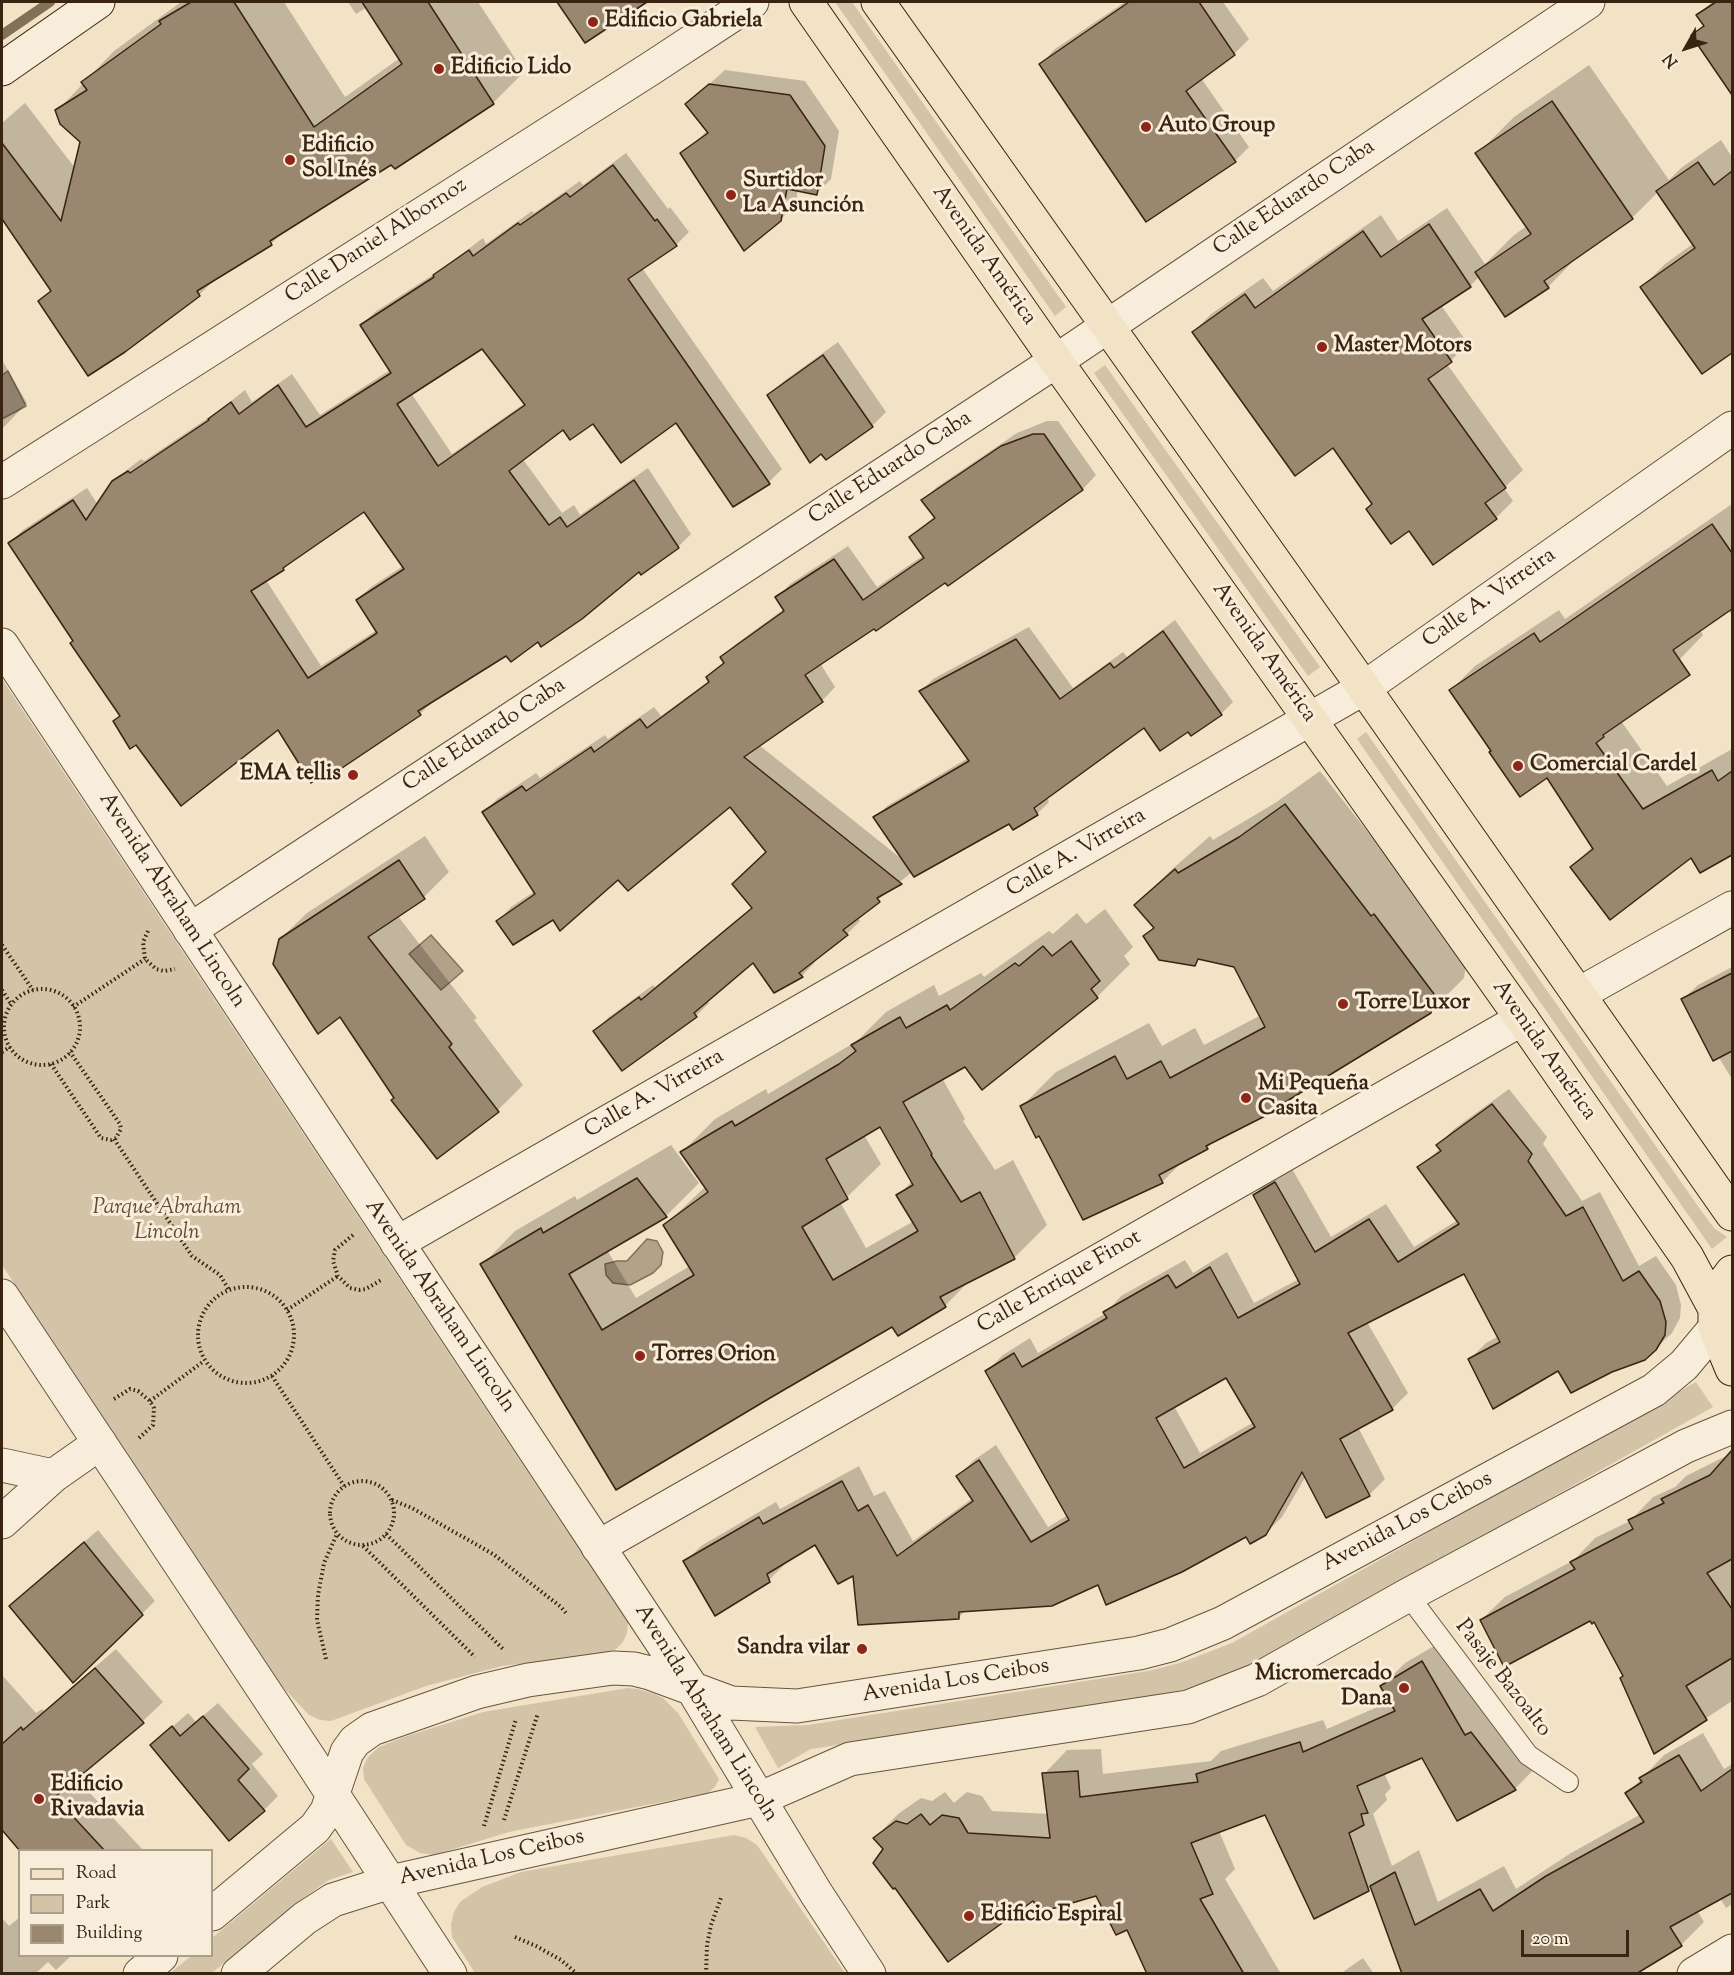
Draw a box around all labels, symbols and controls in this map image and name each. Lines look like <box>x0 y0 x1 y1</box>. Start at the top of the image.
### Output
place label: Edificio Gabriela <box>605 9 762 35</box>
marker: Edificio Gabriela <box>586 15 600 29</box>
north arrow <box>1656 18 1716 78</box>
text: N <box>1659 47 1685 72</box>
place label: Edificio Lido <box>451 56 571 82</box>
marker: Edificio Lido <box>432 62 446 76</box>
place label: Auto Group <box>1158 114 1275 140</box>
marker: Auto Group <box>1139 120 1153 134</box>
place label: Edificio Sol Inés <box>302 134 377 186</box>
street label: Calle Eduardo Caba <box>1209 135 1381 263</box>
marker: Edificio Sol Inés <box>283 153 297 167</box>
place label: Surtidor La Asunción <box>743 169 864 220</box>
street label: Calle Daniel Albornoz <box>281 173 473 311</box>
street label: Avenida América <box>925 181 1041 331</box>
marker: Surtidor La Asunción <box>724 188 738 202</box>
place label: Master Motors <box>1334 334 1472 360</box>
marker: Master Motors <box>1315 340 1329 354</box>
street label: Calle Eduardo Caba <box>804 406 978 532</box>
street label: Calle A. Virreira <box>1418 543 1562 655</box>
street label: Avenida América <box>1205 578 1321 728</box>
street label: Calle Eduardo Caba <box>398 673 572 799</box>
place label: Comercial Cardel <box>1530 753 1697 779</box>
marker: Comercial Cardel <box>1511 759 1525 773</box>
place label: EMA tellis <box>240 762 341 788</box>
marker: EMA tellis <box>346 768 360 782</box>
street label: Avenida Abraham Lincoln <box>91 788 251 1014</box>
street label: Calle A. Virreira <box>1003 803 1151 905</box>
street label: Avenida América <box>1485 976 1601 1126</box>
place label: Torre Luxor <box>1355 991 1470 1017</box>
marker: Torre Luxor <box>1336 997 1350 1011</box>
street label: Calle A. Virreira <box>581 1044 729 1146</box>
place label: Mi Pequeña Casita <box>1258 1072 1369 1124</box>
marker: Mi Pequeña Casita <box>1239 1091 1253 1105</box>
street label: Avenida Abraham Lincoln <box>358 1195 520 1419</box>
park label: Parque Abraham Lincoln <box>93 1196 241 1248</box>
street label: Calle Enrique Finot <box>973 1225 1147 1341</box>
place label: Torres Orion <box>652 1343 776 1369</box>
marker: Torres Orion <box>633 1349 647 1363</box>
street label: Avenida Los Ceibos <box>1318 1467 1498 1579</box>
street label: Avenida Abraham Lincoln <box>627 1600 783 1828</box>
street label: Pasaje Bazoalto <box>1448 1615 1556 1743</box>
place label: Sandra vilar <box>737 1636 850 1662</box>
marker: Sandra vilar <box>855 1642 869 1656</box>
street label: Avenida Los Ceibos <box>861 1654 1051 1710</box>
place label: Micromercado Dana <box>1255 1662 1392 1714</box>
marker: Micromercado Dana <box>1397 1681 1411 1695</box>
place label: Edificio Rivadavia <box>51 1773 144 1825</box>
marker: Edificio Rivadavia <box>32 1792 46 1806</box>
street label: Avenida Los Ceibos <box>397 1825 587 1893</box>
legend <box>18 1849 213 1957</box>
text: Road <box>76 1861 116 1887</box>
text: Park <box>76 1891 110 1917</box>
place label: Edificio Espiral <box>981 1903 1123 1929</box>
marker: Edificio Espiral <box>962 1909 976 1923</box>
scale bar <box>1524 1918 1632 1956</box>
text: Building <box>76 1921 142 1947</box>
text: 20 m <box>1532 1927 1569 1953</box>

